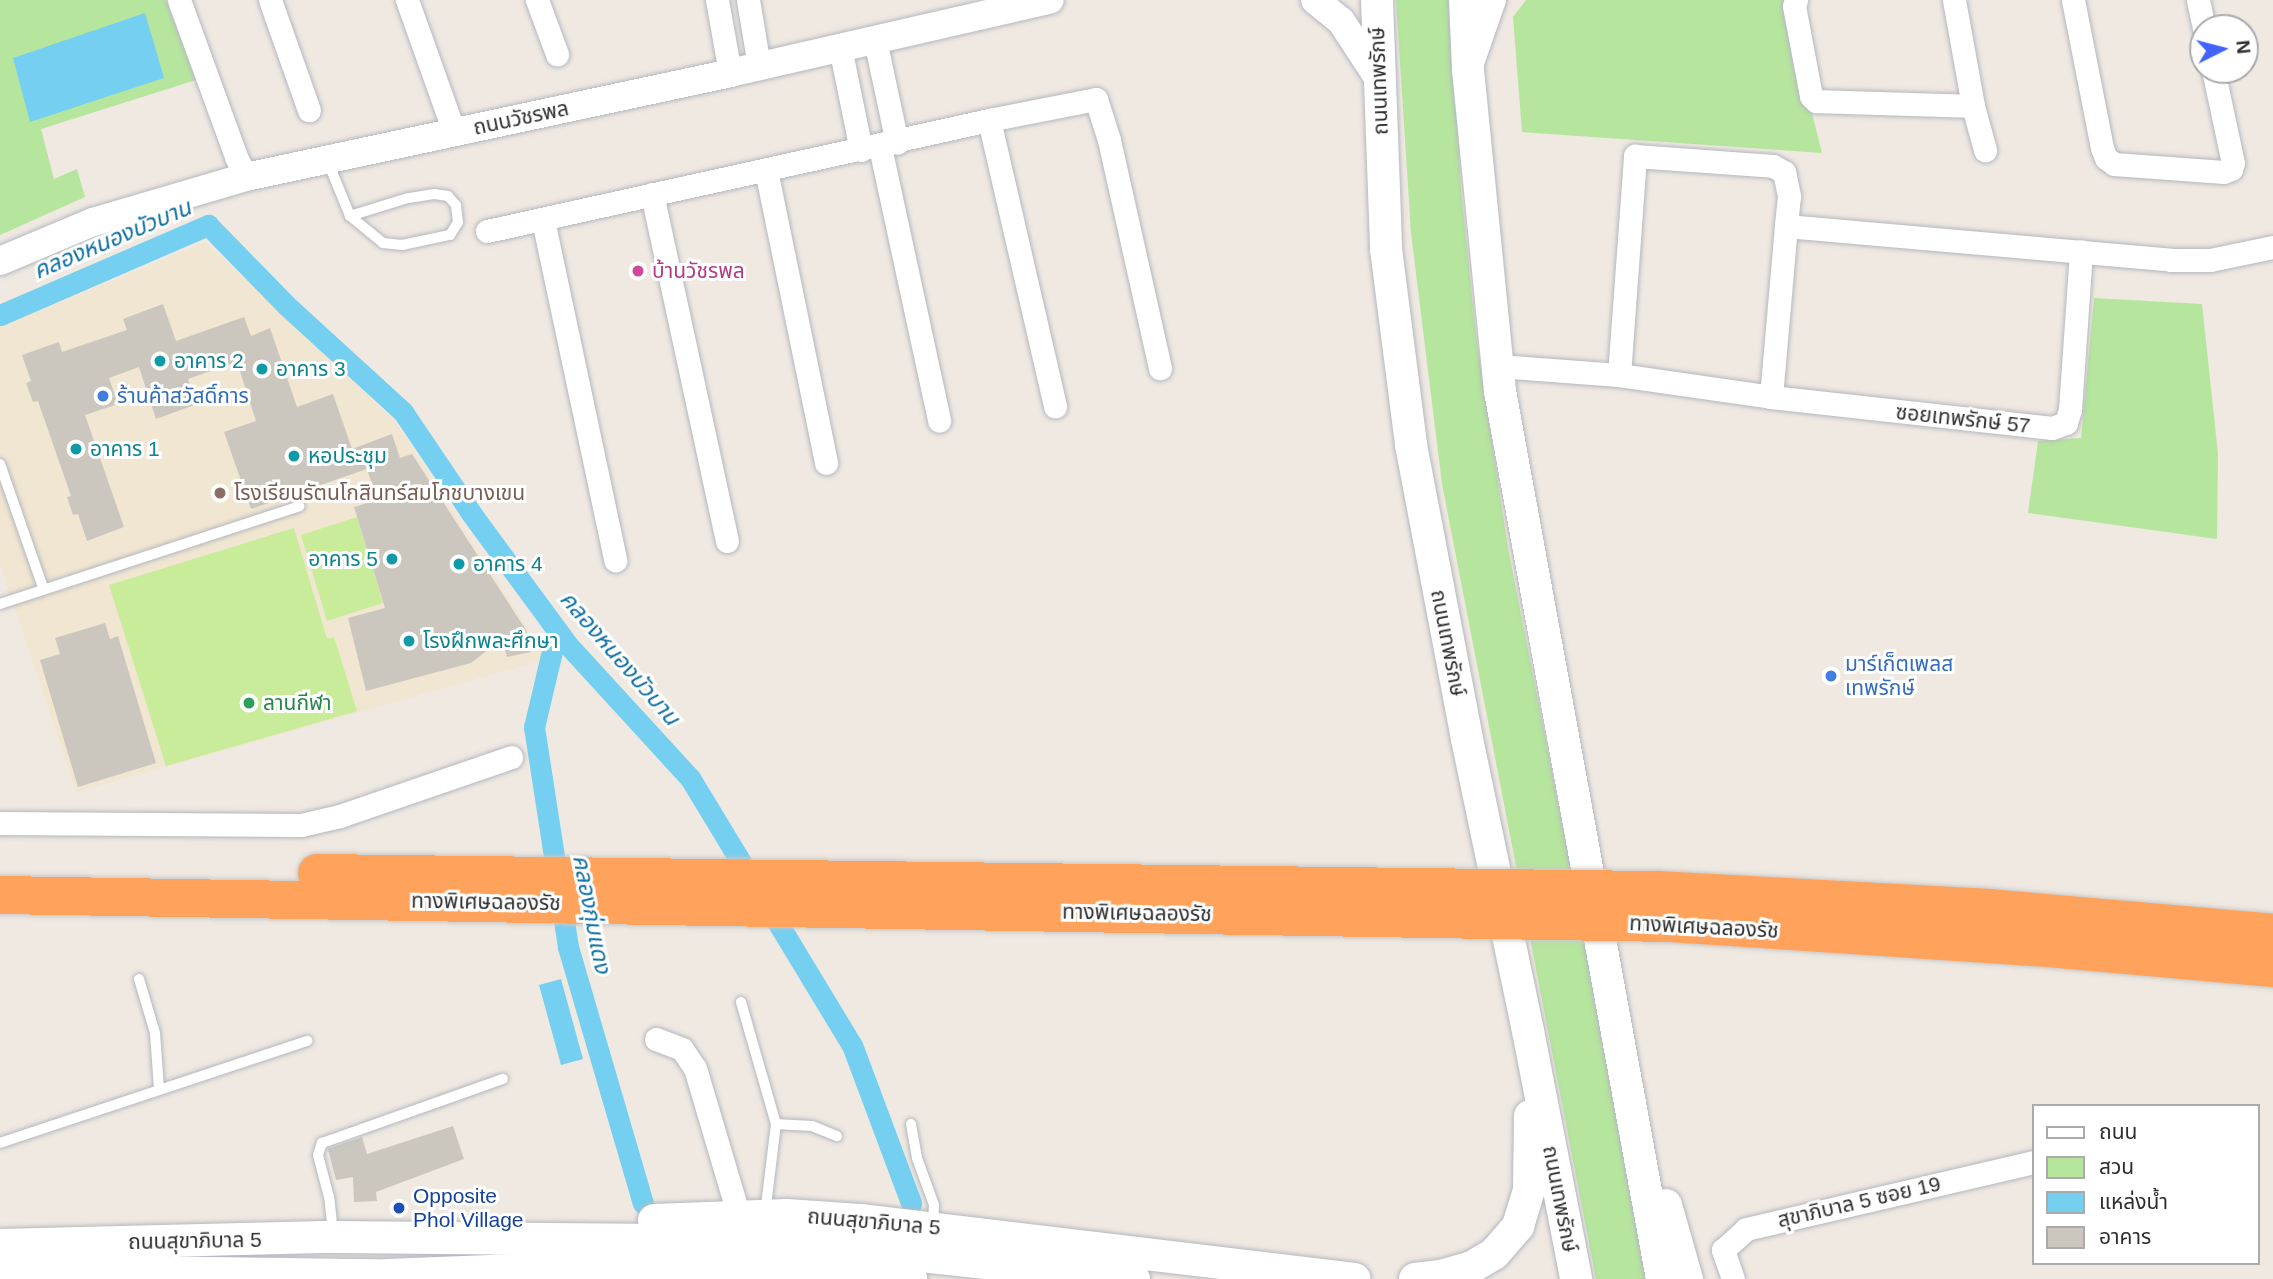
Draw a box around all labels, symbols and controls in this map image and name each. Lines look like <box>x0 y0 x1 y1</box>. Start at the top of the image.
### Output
north arrow <box>2189 14 2259 84</box>
street label: ถนนเทพรักษ์ <box>1365 26 1393 136</box>
text: N <box>2232 39 2255 55</box>
street label: ถนนวัชรพล <box>471 96 571 140</box>
water label: คลองหนองบัวบาน <box>29 193 195 285</box>
place label: บ้านวัชรพล <box>652 258 745 284</box>
marker: บ้านวัชรพล <box>630 263 646 279</box>
place label: อาคาร 2 <box>174 348 244 374</box>
marker: อาคาร 2 <box>152 353 168 369</box>
place label: อาคาร 3 <box>276 356 346 382</box>
marker: อาคาร 3 <box>254 361 270 377</box>
place label: ร้านค้าสวัสดิ์การ <box>117 383 249 409</box>
marker: ร้านค้าสวัสดิ์การ <box>95 388 111 404</box>
street label: ซอยเทพรักษ์ 57 <box>1894 399 2032 439</box>
place label: อาคาร 1 <box>90 436 160 462</box>
marker: อาคาร 1 <box>68 441 84 457</box>
place label: หอประชุม <box>308 443 387 469</box>
marker: หอประชุม <box>286 448 302 464</box>
place label: โรงเรียนรัตนโกสินทร์สมโภชบางเขน <box>234 480 525 506</box>
marker: โรงเรียนรัตนโกสินทร์สมโภชบางเขน <box>212 485 228 501</box>
place label: อาคาร 5 <box>308 546 378 572</box>
marker: อาคาร 5 <box>384 551 400 567</box>
place label: อาคาร 4 <box>473 551 543 577</box>
marker: อาคาร 4 <box>451 556 467 572</box>
water label: คลองหนองบัวบาน <box>554 585 686 731</box>
street label: ถนนเทพรักษ์ <box>1425 587 1471 699</box>
place label: โรงฝึกพละศึกษา <box>423 628 559 654</box>
marker: โรงฝึกพละศึกษา <box>401 633 417 649</box>
place label: มาร์เก็ตเพลส เทพรักษ์ <box>1845 651 1953 701</box>
marker: มาร์เก็ตเพลส เทพรักษ์ <box>1823 668 1839 684</box>
place label: ลานกีฬา <box>263 690 332 716</box>
marker: ลานกีฬา <box>241 695 257 711</box>
water label: คลองกุ่มแดง <box>567 852 617 976</box>
street label: ทางพิเศษฉลองรัช <box>411 888 561 916</box>
street label: ทางพิเศษฉลองรัช <box>1062 899 1212 927</box>
street label: ทางพิเศษฉลองรัช <box>1629 911 1779 943</box>
legend <box>2032 1104 2259 1265</box>
text: ถนน <box>2099 1120 2137 1143</box>
street label: ถนนเทพรักษ์ <box>1537 1143 1583 1255</box>
text: สวน <box>2099 1155 2134 1178</box>
street label: สุขาภิบาล 5 ซอย 19 <box>1775 1171 1943 1233</box>
place label: Opposite Phol Village <box>413 1183 524 1233</box>
text: แหล่งน้ำ <box>2099 1190 2168 1213</box>
marker: Opposite Phol Village <box>391 1200 407 1216</box>
street label: ถนนสุขาภิบาล 5 <box>806 1204 942 1240</box>
text: อาคาร <box>2099 1225 2151 1248</box>
street label: ถนนสุขาภิบาล 5 <box>128 1227 262 1255</box>

